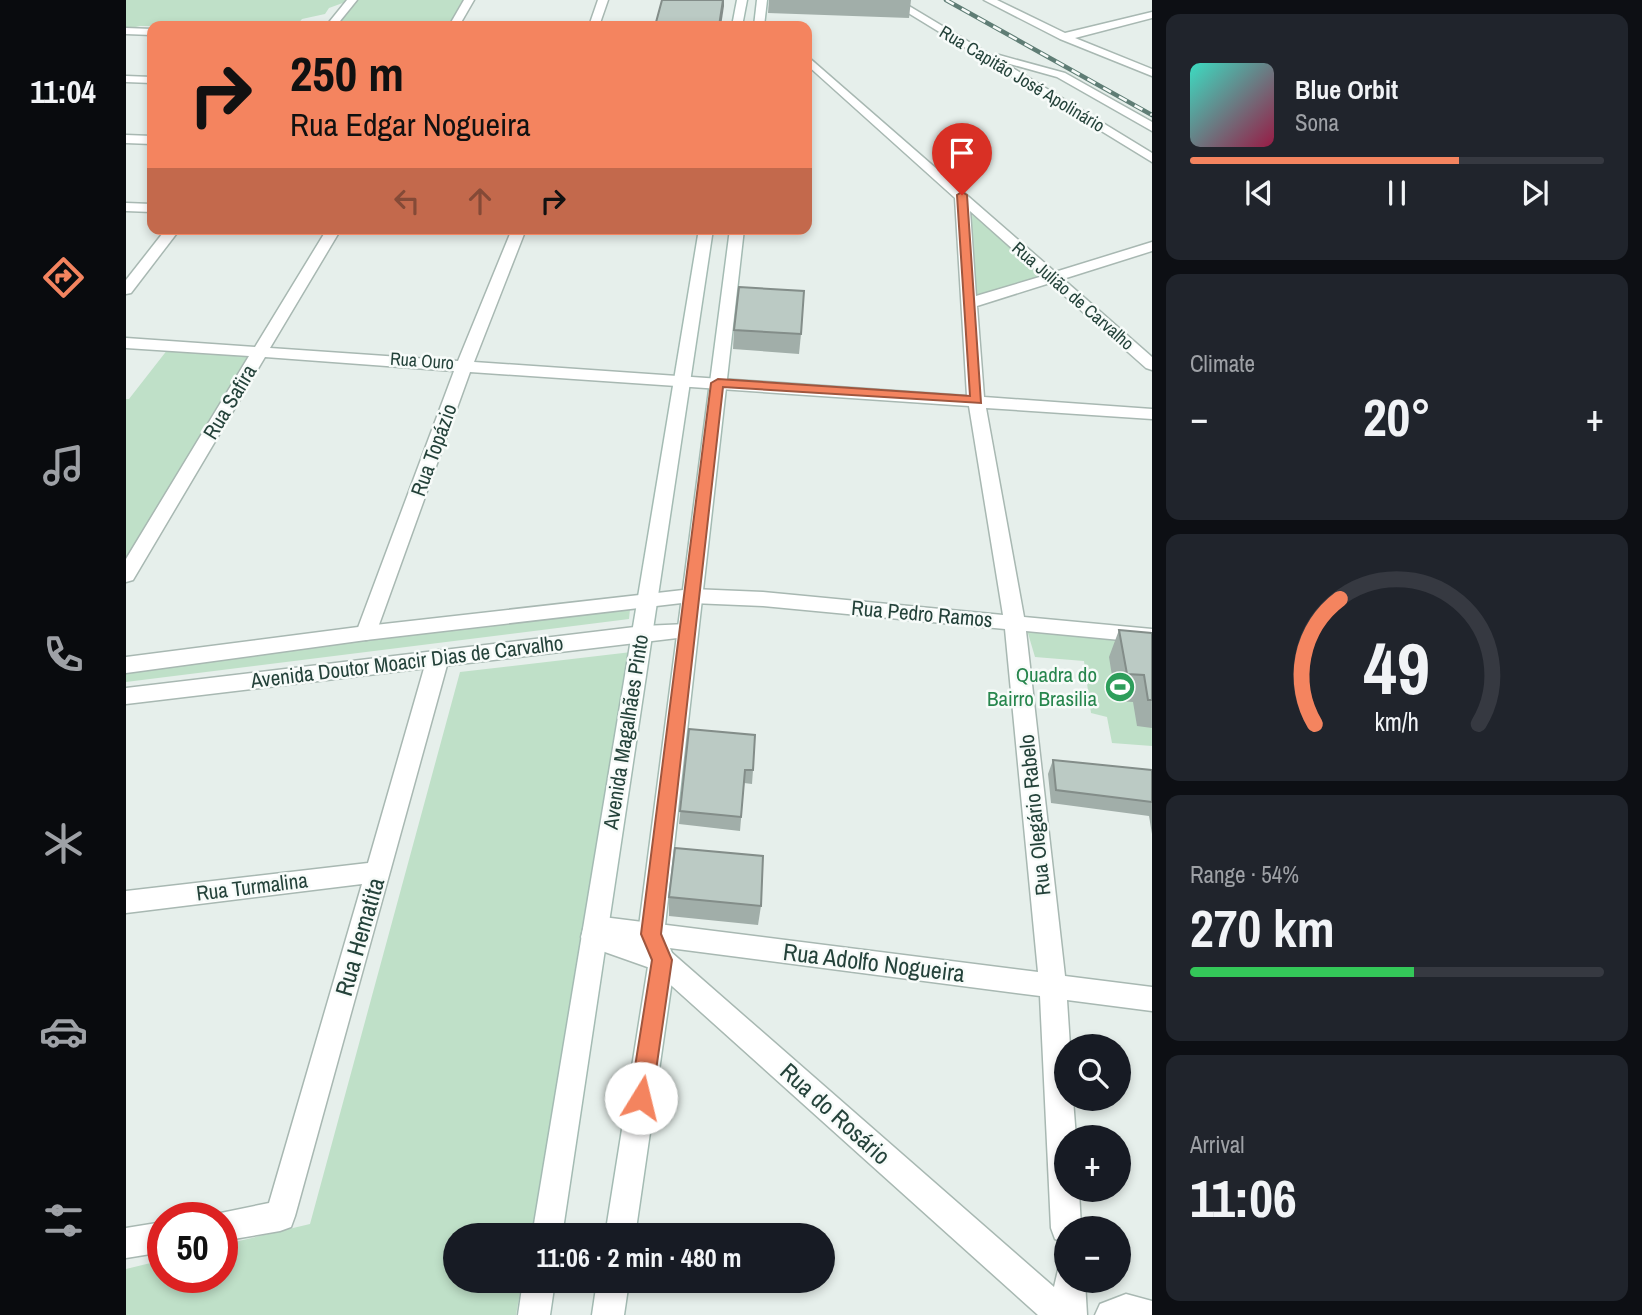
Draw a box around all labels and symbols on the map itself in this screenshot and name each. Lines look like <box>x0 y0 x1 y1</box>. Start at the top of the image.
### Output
street label: Rua Capitão José Apolinário <box>935 19 1110 138</box>
pin <box>932 123 992 195</box>
street label: Rua Julião de Carvalho <box>1007 236 1140 356</box>
street label: Rua Ouro <box>389 346 455 375</box>
street label: Rua Safira <box>196 359 263 444</box>
street label: Rua Topázio <box>403 400 464 500</box>
street label: Rua Pedro Ramos <box>850 593 994 634</box>
street label: Avenida Doutor Moacir Dias de Carvalho <box>248 628 565 695</box>
street label: Avenida Magalhães Pinto <box>596 632 655 832</box>
place label: Quadra do Bairro Brasilia <box>987 660 1097 713</box>
sports icon: Quadra do Bairro Brasilia <box>1103 670 1137 704</box>
street label: Rua Olegário Rabelo <box>1012 733 1057 897</box>
street label: Rua Turmalina <box>195 865 310 908</box>
street label: Rua Hematita <box>327 874 391 999</box>
street label: Rua Adolfo Nogueira <box>781 935 967 989</box>
street label: Rua do Rosário <box>774 1055 898 1171</box>
position arrow <box>604 1061 678 1135</box>
speed limit sign: 50 <box>147 1202 238 1293</box>

